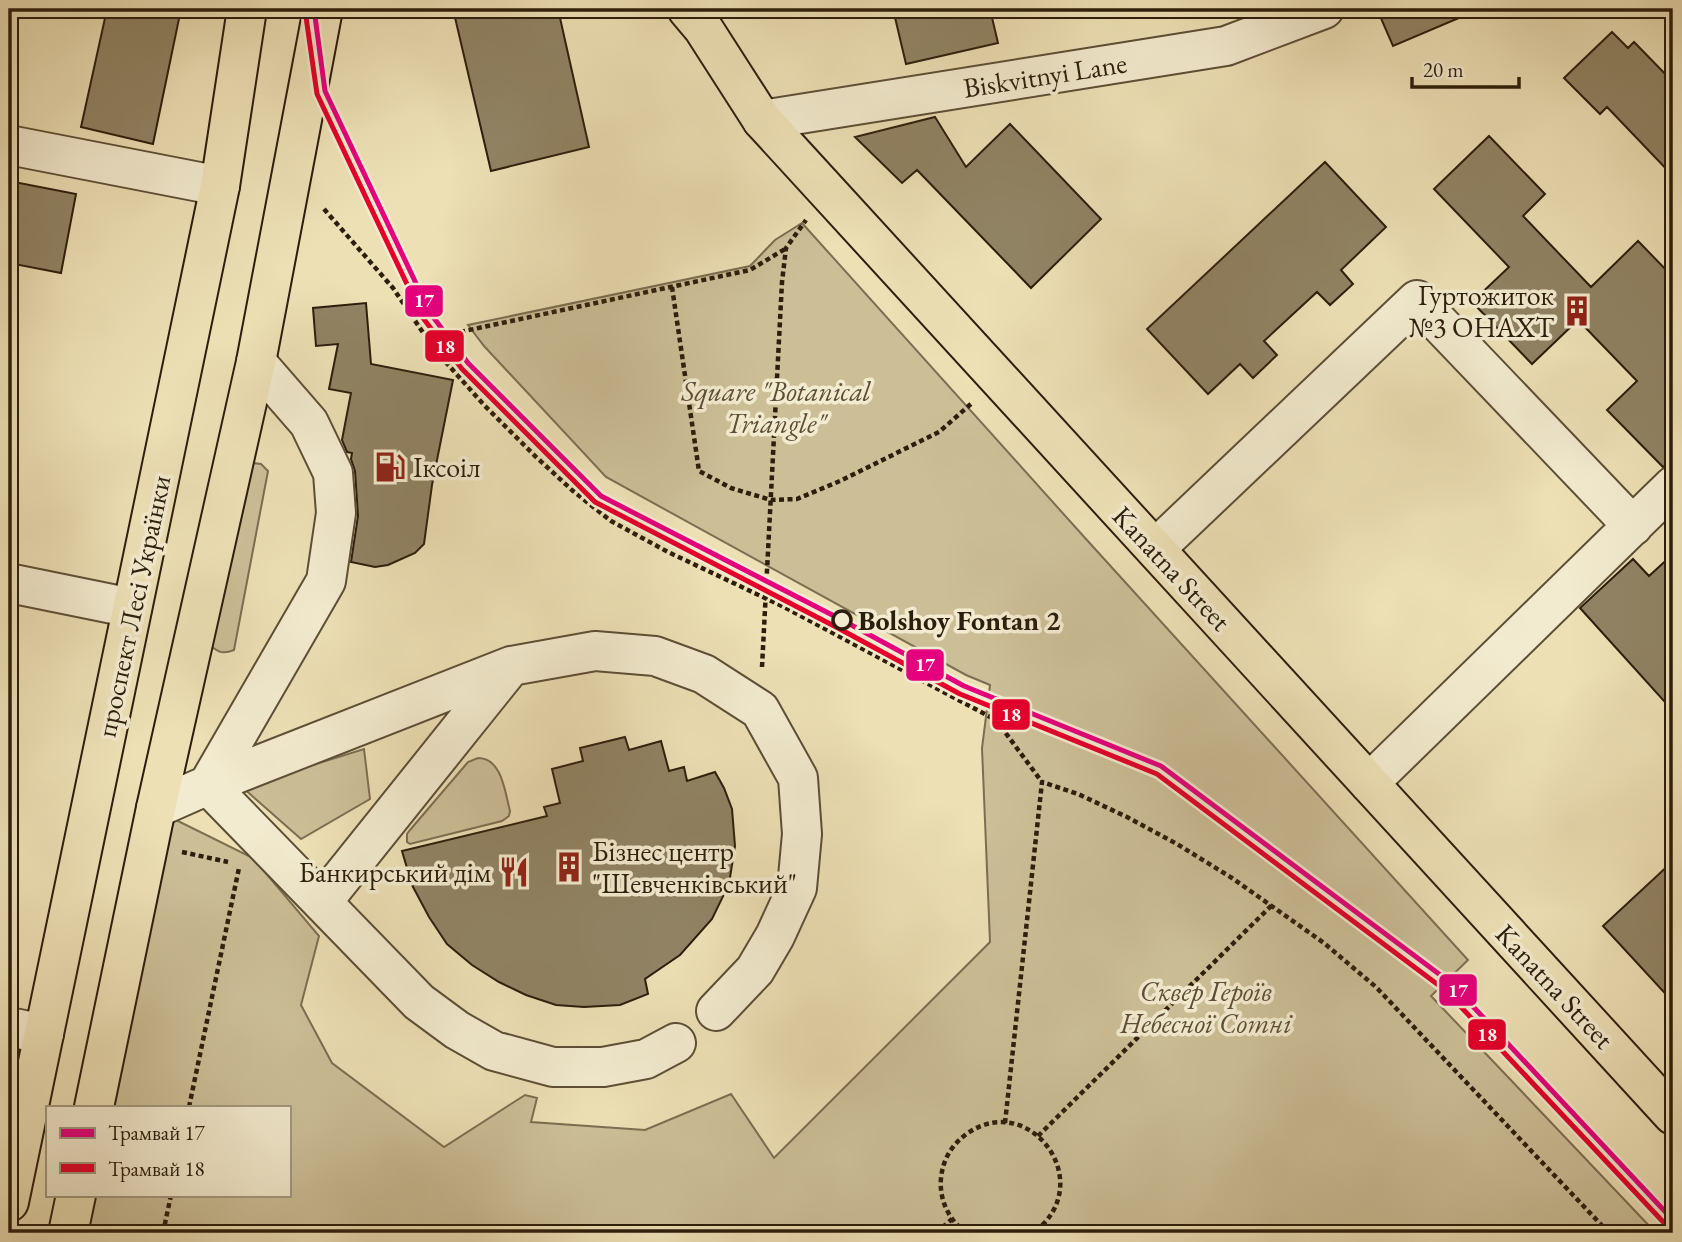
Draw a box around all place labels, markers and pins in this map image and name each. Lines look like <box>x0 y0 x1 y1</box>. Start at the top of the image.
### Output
place label: Гуртожиток №3 ОНАХТ <box>1409 277 1554 345</box>
building icon: Гуртожиток №3 ОНАХТ <box>1560 294 1594 328</box>
place label: Іксоіл <box>413 449 480 485</box>
fuel station icon: Іксоіл <box>373 450 407 484</box>
place label: Bolshoy Fontan 2 <box>858 602 1061 638</box>
marker: Bolshoy Fontan 2 <box>832 610 852 630</box>
place label: Бізнес центр "Шевченківський" <box>592 833 797 901</box>
building icon: Бізнес центр "Шевченківський" <box>552 850 586 884</box>
place label: Банкирський дім <box>299 854 491 890</box>
restaurant icon: Банкирський дім <box>497 855 531 889</box>

